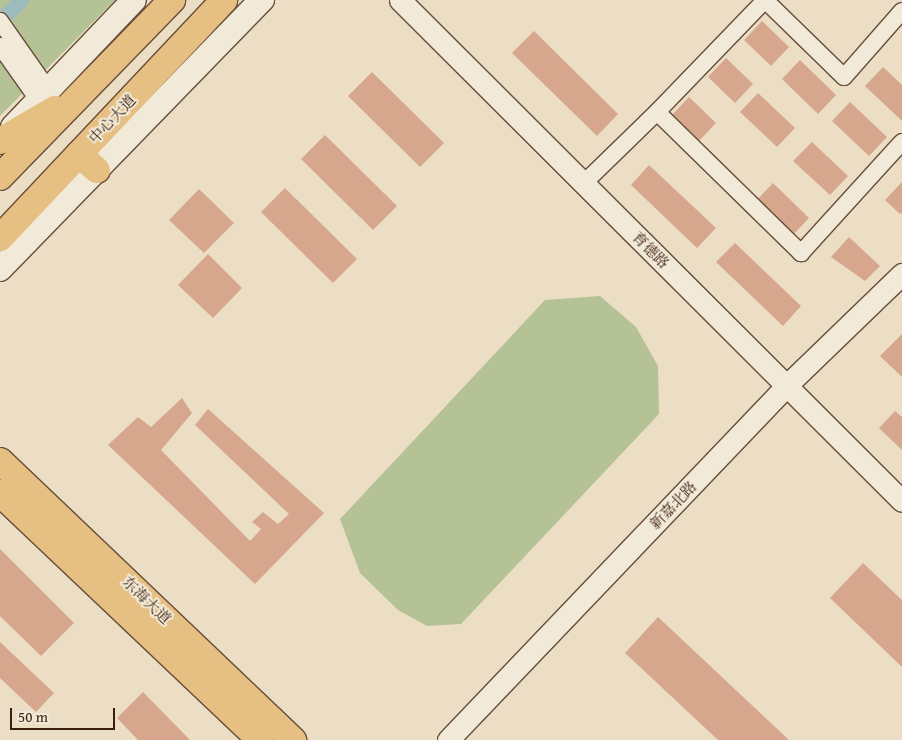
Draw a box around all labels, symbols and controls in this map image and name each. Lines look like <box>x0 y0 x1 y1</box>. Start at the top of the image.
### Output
street label: 中心大道 <box>85 91 139 147</box>
street label: 育德路 <box>629 228 673 272</box>
street label: 新嘉北路 <box>646 477 700 533</box>
street label: 东海大道 <box>119 573 175 627</box>
scale bar <box>12 698 118 730</box>
text: 50 m <box>18 706 48 727</box>

